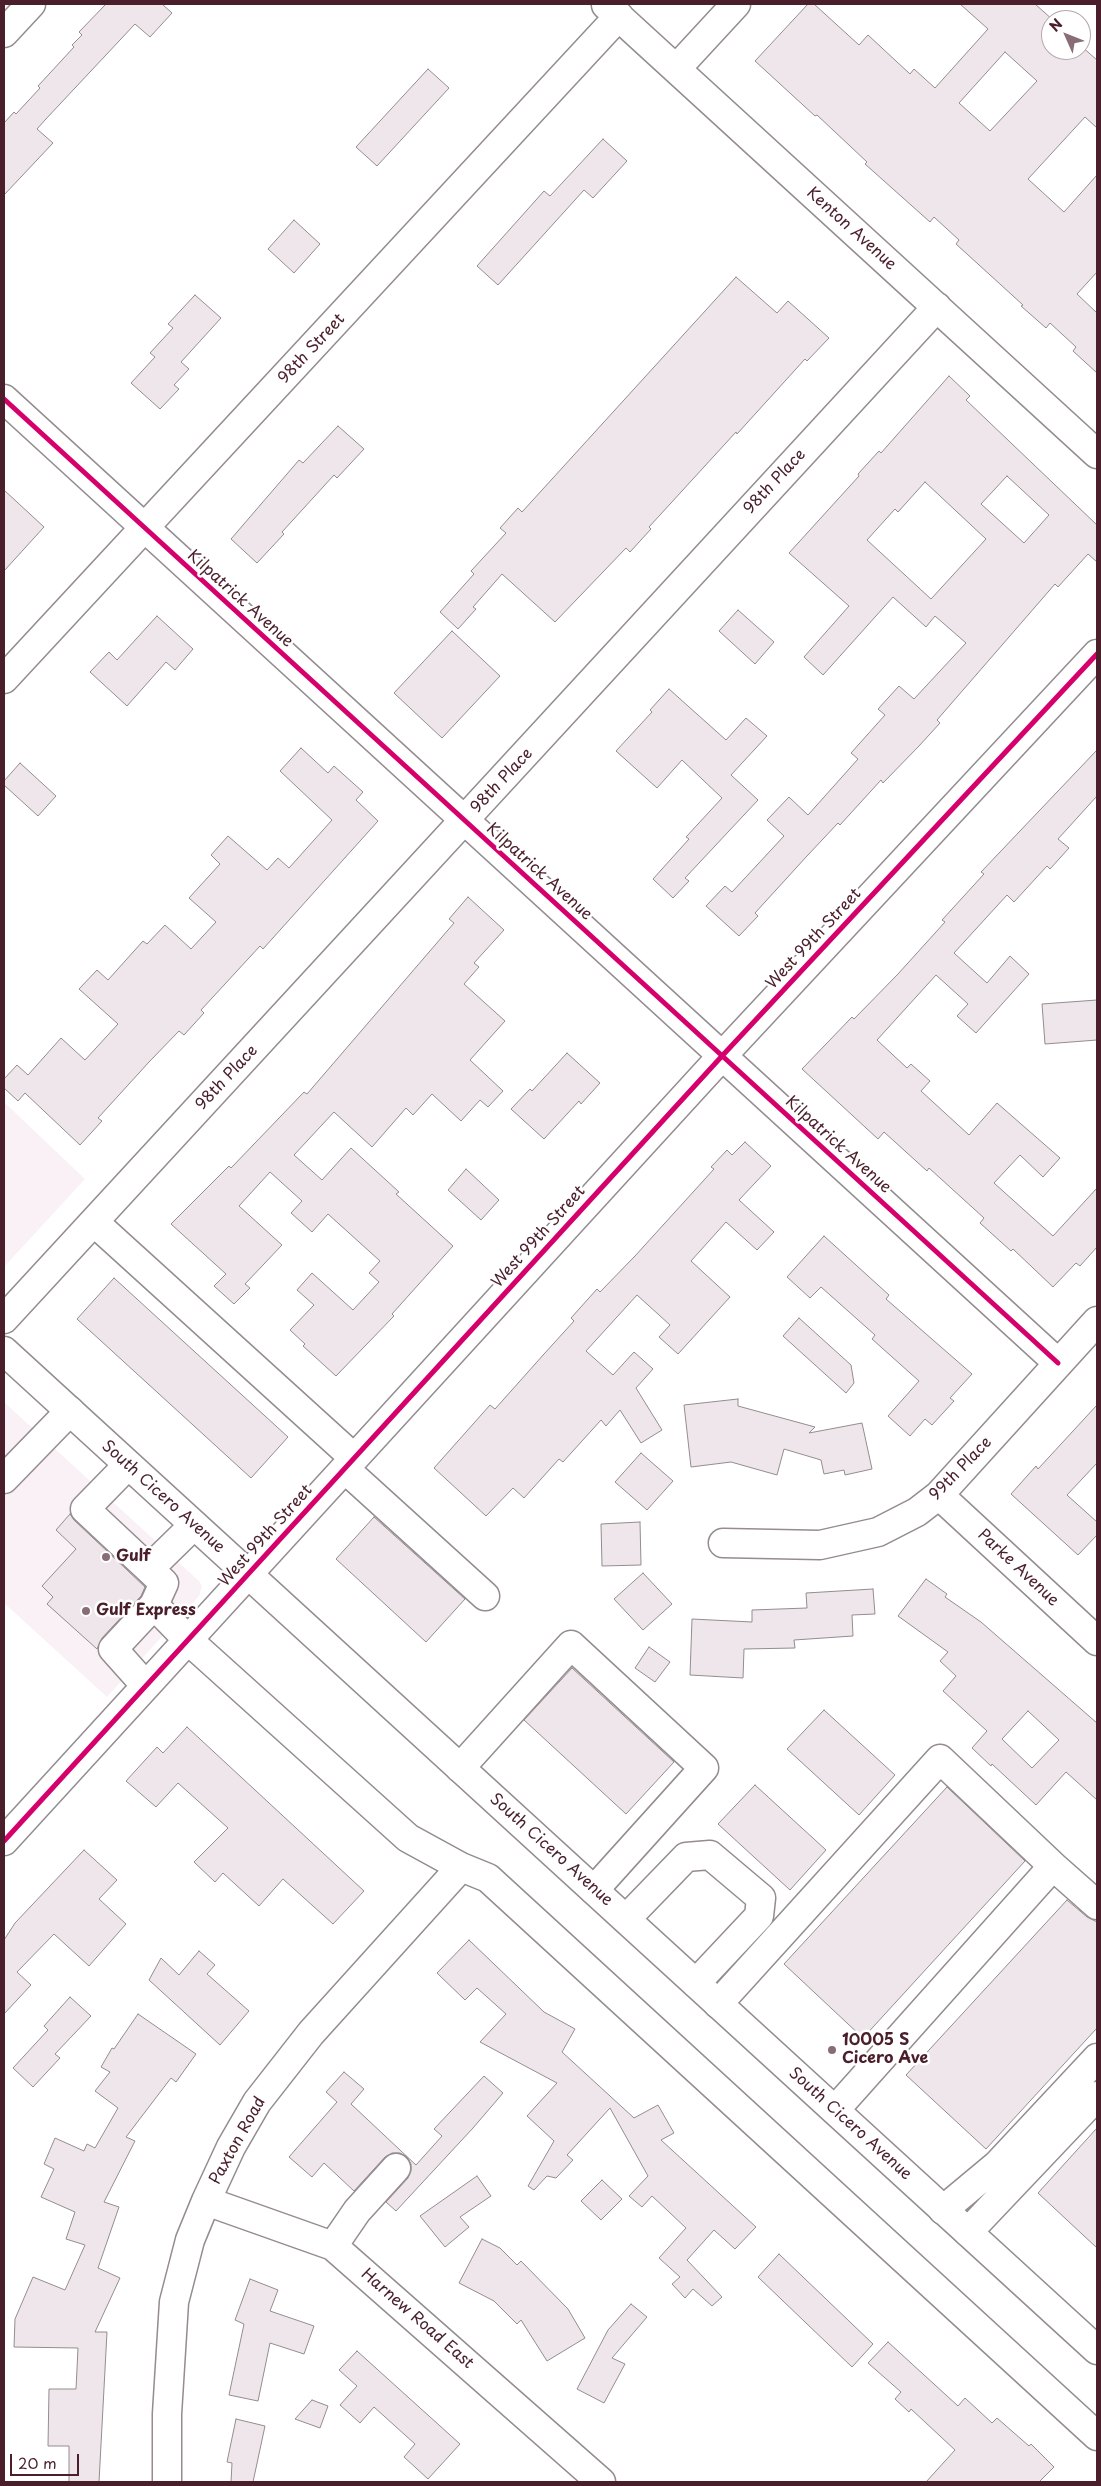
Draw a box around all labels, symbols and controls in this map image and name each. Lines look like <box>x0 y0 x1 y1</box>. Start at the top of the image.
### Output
north arrow <box>1041 10 1091 60</box>
text: N <box>1044 14 1067 36</box>
street label: Kenton Avenue <box>802 184 900 274</box>
street label: 98th Street <box>275 310 349 388</box>
street label: 98th Place <box>740 445 810 519</box>
street label: Kilpatrick Avenue <box>183 546 297 652</box>
street label: 98th Place <box>467 744 537 818</box>
street label: Kilpatrick Avenue <box>482 819 596 925</box>
street label: West 99th Street <box>762 885 866 993</box>
street label: 98th Place <box>192 1041 262 1115</box>
street label: Kilpatrick Avenue <box>781 1092 895 1198</box>
street label: West 99th Street <box>488 1182 590 1292</box>
street label: 99th Place <box>926 1433 996 1505</box>
street label: South Cicero Avenue <box>98 1437 228 1557</box>
street label: West 99th Street <box>215 1481 317 1591</box>
street label: Parke Avenue <box>974 1526 1062 1610</box>
place label: Gulf <box>116 1547 151 1567</box>
marker: Gulf <box>100 1551 112 1563</box>
place label: Gulf Express <box>96 1601 196 1621</box>
marker: Gulf Express <box>80 1605 92 1617</box>
street label: South Cicero Avenue <box>486 1790 616 1910</box>
place label: 10005 S Cicero Ave <box>842 2031 928 2069</box>
marker: 10005 S Cicero Ave <box>826 2044 838 2056</box>
street label: South Cicero Avenue <box>785 2064 915 2184</box>
street label: Paxton Road <box>206 2094 270 2188</box>
street label: Harnew Road East <box>357 2265 477 2373</box>
scale bar <box>12 2444 81 2476</box>
text: 20 m <box>18 2451 57 2474</box>

